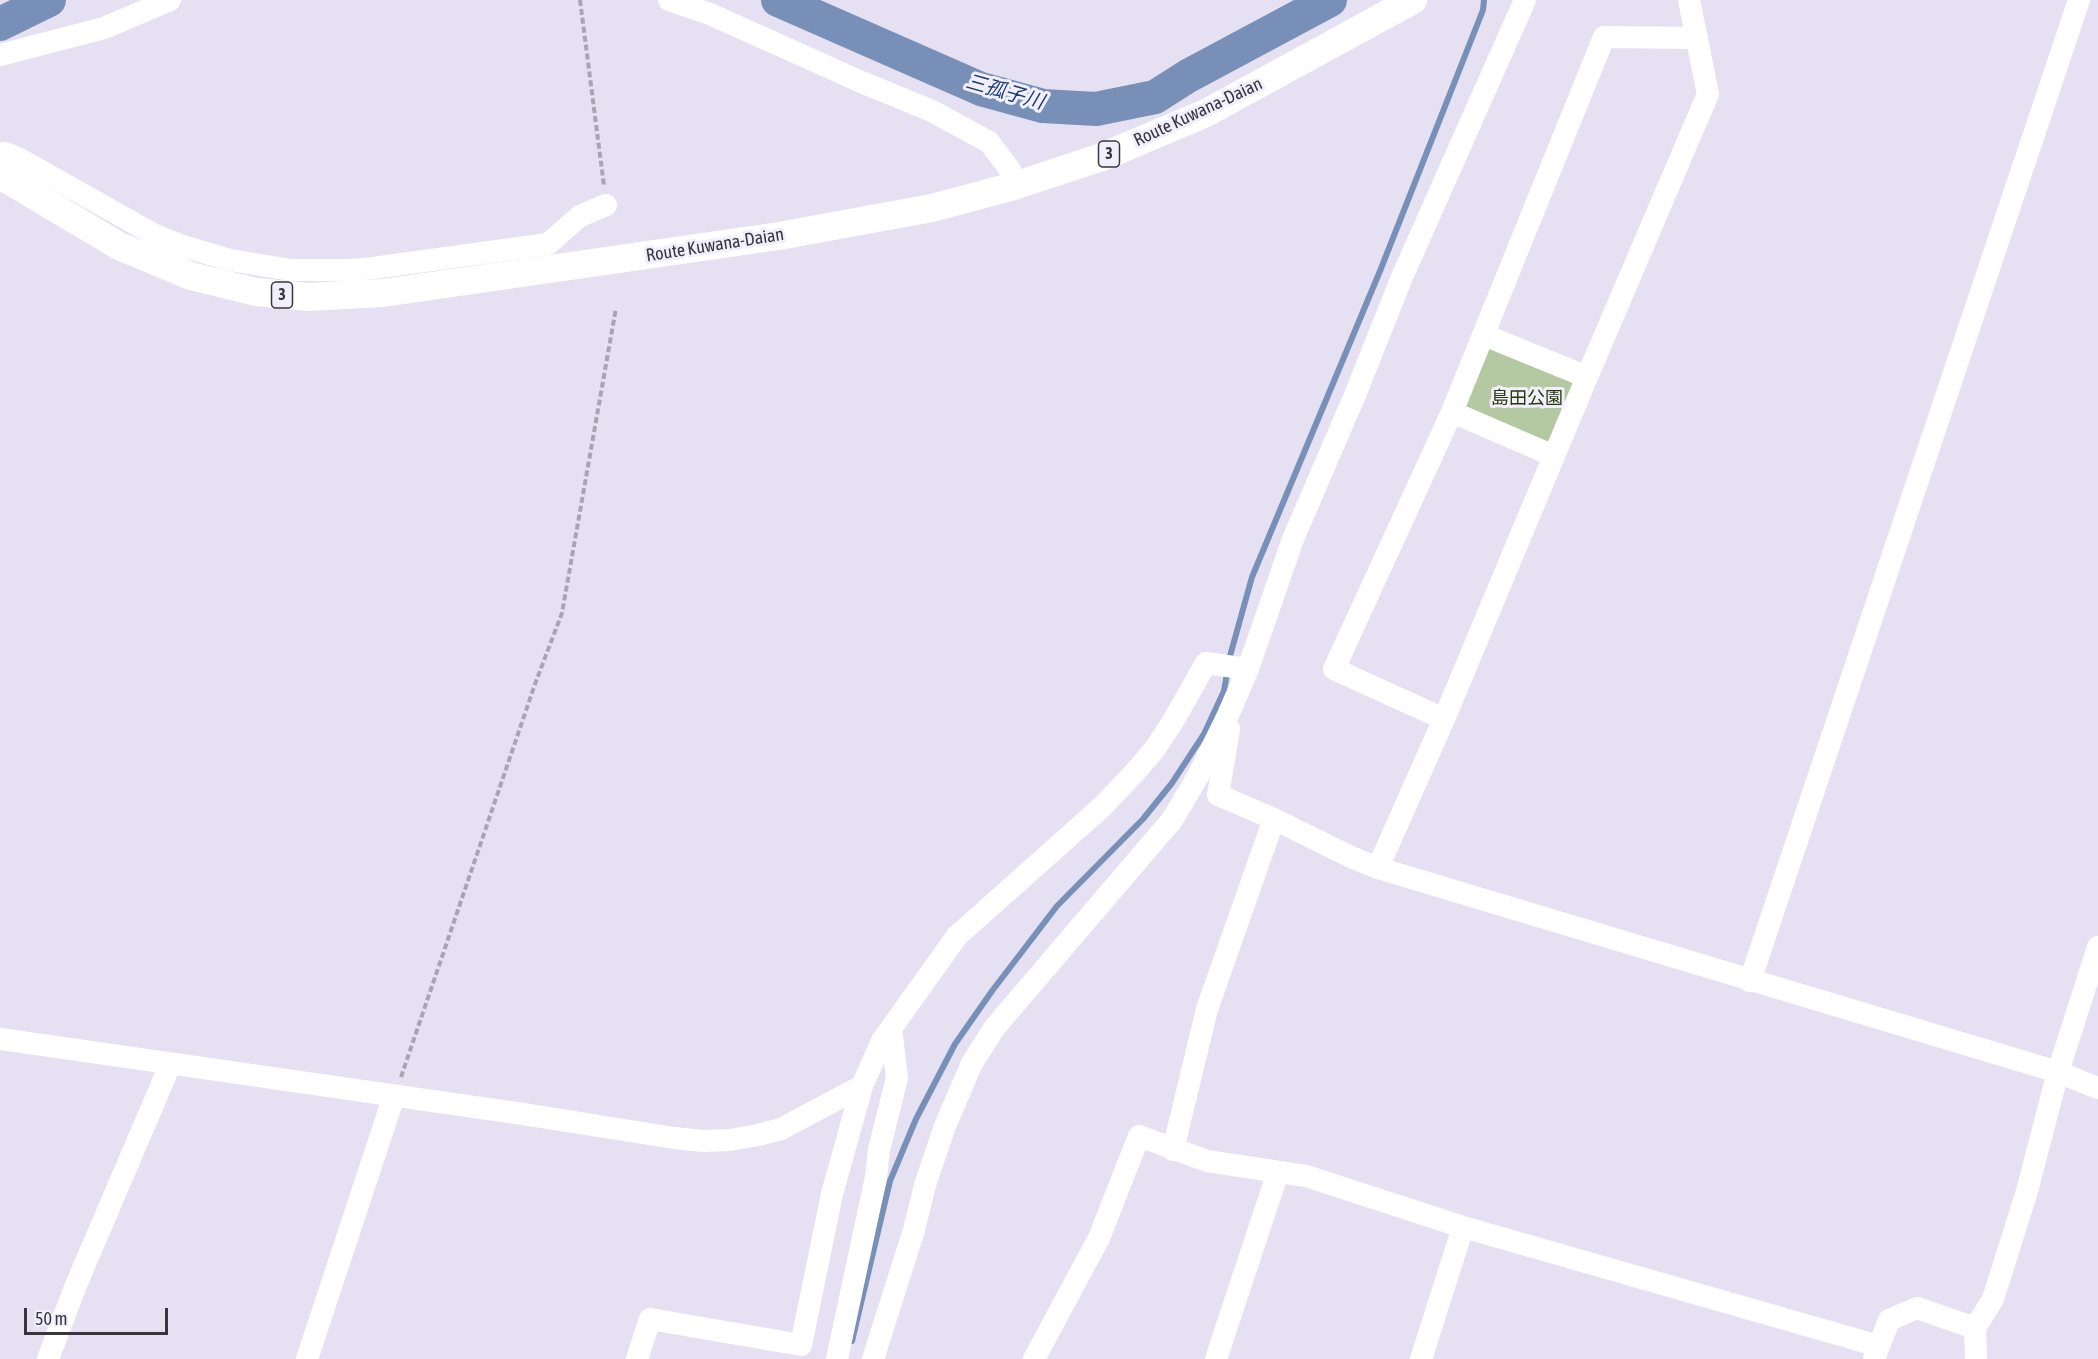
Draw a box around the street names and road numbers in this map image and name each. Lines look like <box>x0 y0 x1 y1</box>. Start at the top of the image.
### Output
street label: Route Kuwana-Daian <box>1130 73 1266 151</box>
road number: 3 <box>1098 141 1120 167</box>
street label: Route Kuwana-Daian <box>644 223 786 267</box>
road number: 3 <box>272 282 292 308</box>

